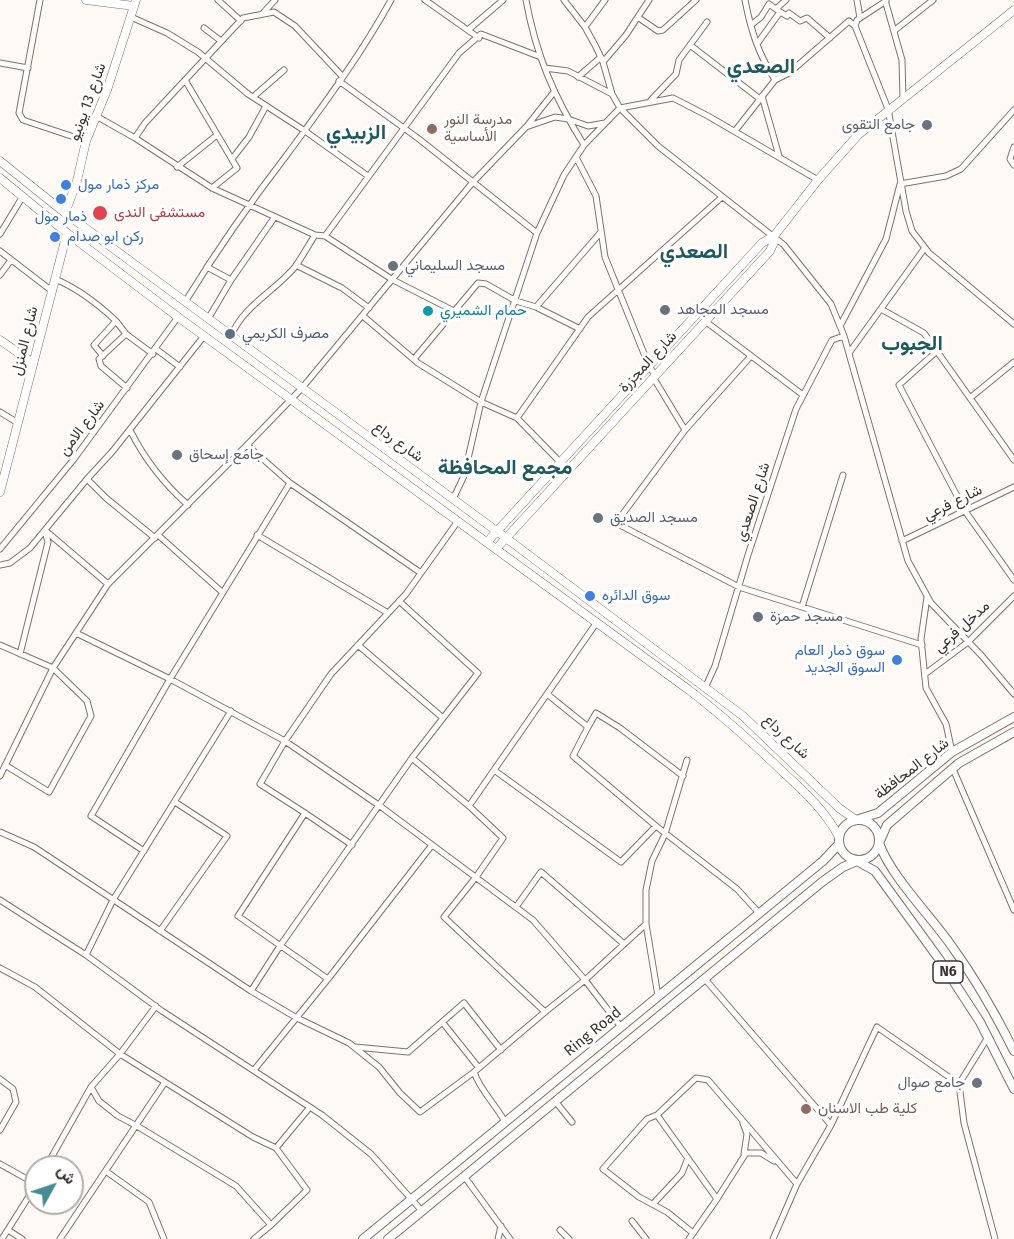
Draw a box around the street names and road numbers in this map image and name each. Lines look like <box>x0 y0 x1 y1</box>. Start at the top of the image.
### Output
street label: شارع 13 يونيو <box>66 61 110 143</box>
street label: شارع المنزل <box>8 305 42 377</box>
street label: شارع المجزرة <box>615 328 681 396</box>
street label: شارع الامن <box>55 397 109 459</box>
street label: شارع رداع <box>370 418 426 466</box>
street label: شارع الصعدي <box>732 460 774 544</box>
street label: شارع فرعي <box>921 481 985 525</box>
street label: مدخل فرعي <box>930 597 994 657</box>
street label: شارع رداع <box>759 711 813 763</box>
street label: شارع المحافظة <box>871 734 953 804</box>
road number: N6 <box>933 961 963 983</box>
street label: Ring Road <box>561 1003 625 1061</box>

